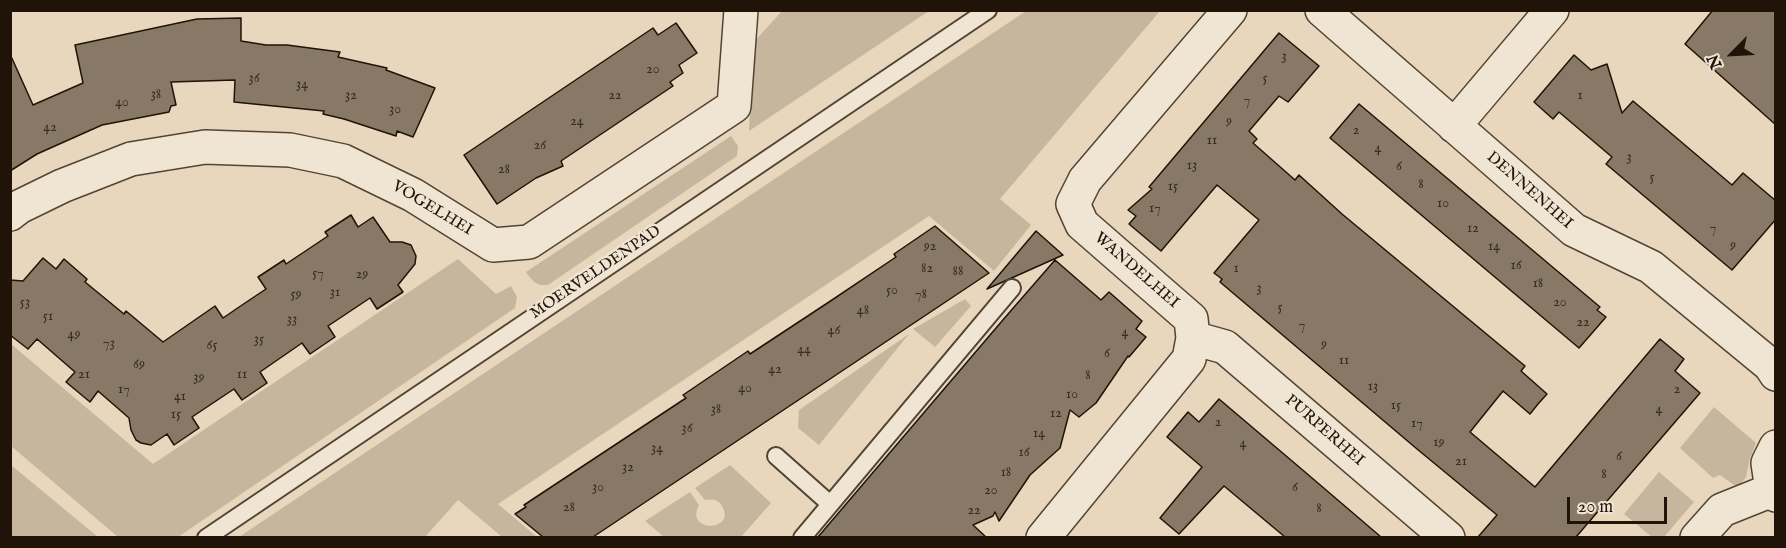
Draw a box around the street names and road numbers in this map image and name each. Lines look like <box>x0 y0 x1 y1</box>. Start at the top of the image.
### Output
street label: DENNENHEI <box>1482 148 1576 234</box>
street label: VOGELHEI <box>388 177 476 241</box>
street label: MOERVELDENPAD <box>527 222 665 324</box>
street label: WANDELHEI <box>1090 229 1182 313</box>
street label: PURPERHEI <box>1280 391 1368 471</box>

